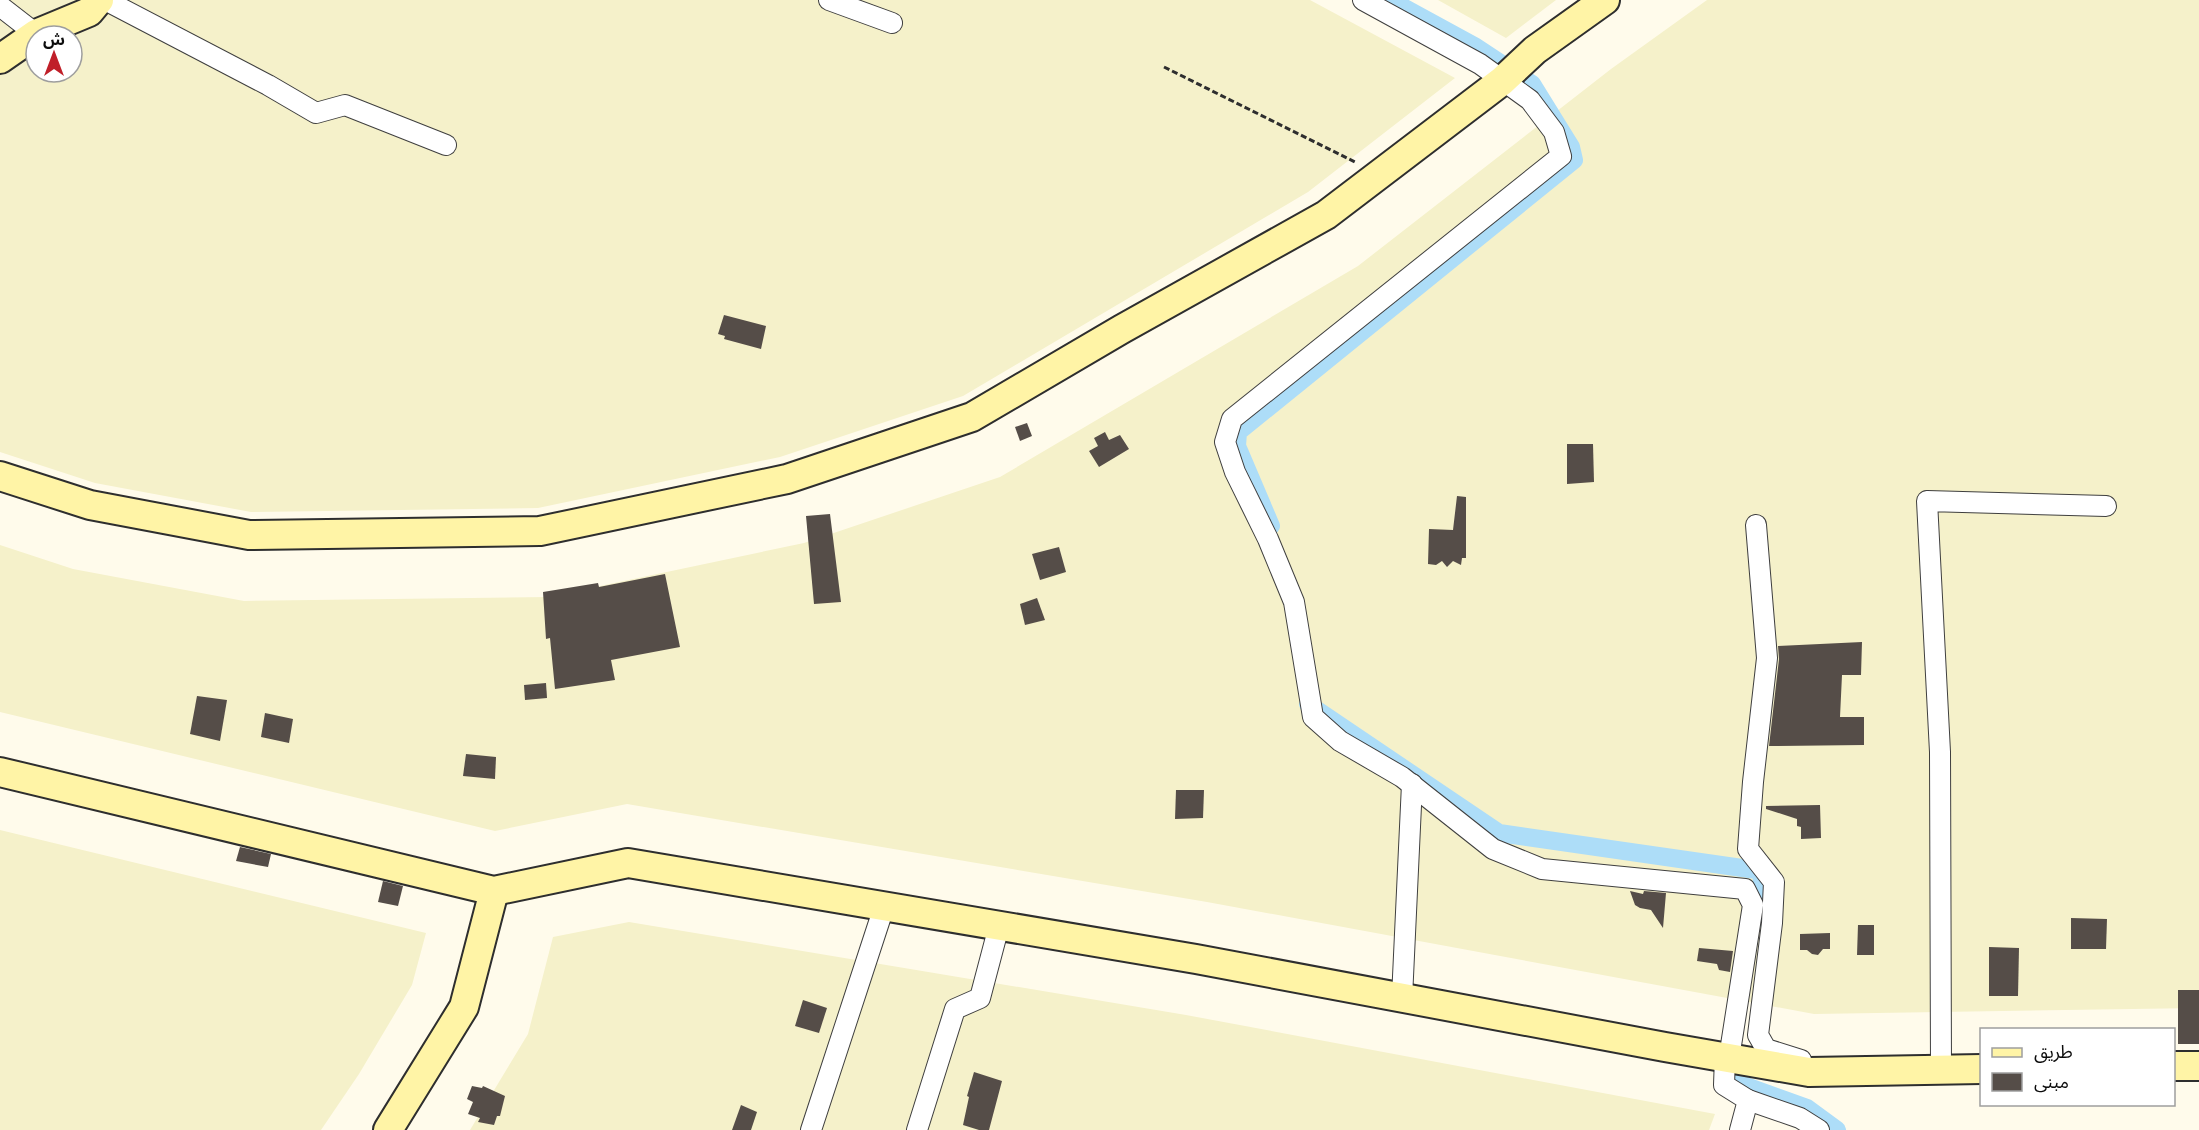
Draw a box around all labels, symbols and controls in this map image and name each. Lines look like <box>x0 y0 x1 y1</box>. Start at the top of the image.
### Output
north arrow <box>24 24 84 84</box>
text: ش <box>43 28 65 50</box>
legend <box>1980 1028 2175 1106</box>
text: طريق <box>2034 1039 2073 1064</box>
text: مبنى <box>2034 1069 2069 1094</box>

